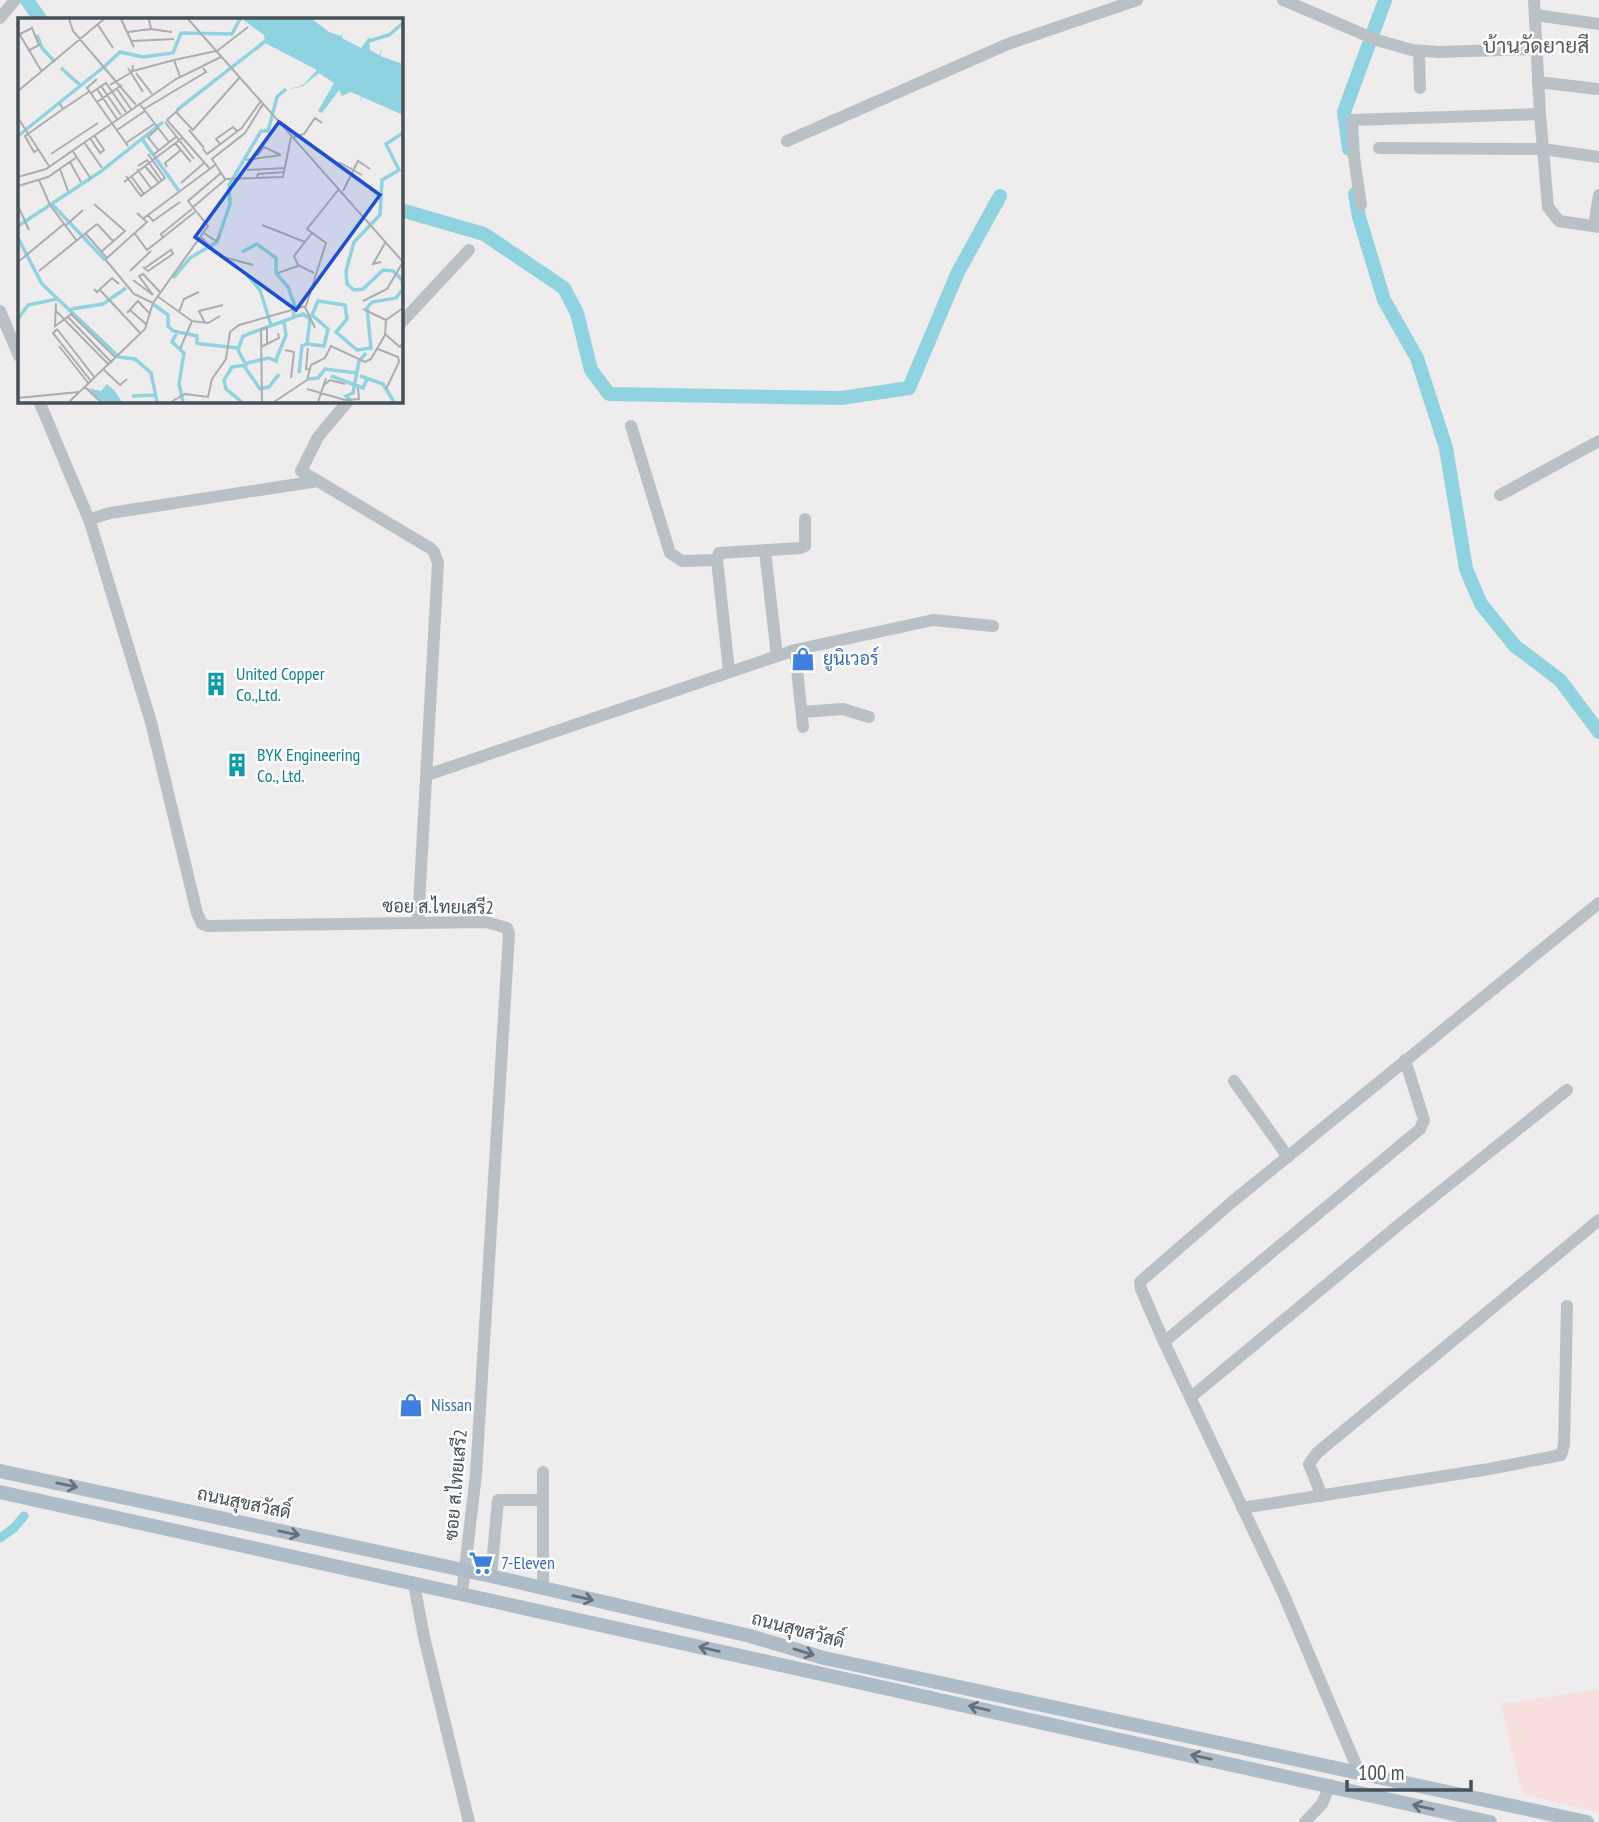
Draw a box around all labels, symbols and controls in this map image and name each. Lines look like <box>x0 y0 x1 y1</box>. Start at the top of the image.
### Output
inset map <box>18 18 402 402</box>
district label: บ้านวัดยายสี <box>1483 32 1589 59</box>
shop icon: ยูนิเวอร์ <box>789 645 817 673</box>
place label: ยูนิเวอร์ <box>823 646 879 672</box>
place label: United Copper Co.,Ltd. <box>236 662 325 706</box>
building icon: United Copper Co.,Ltd. <box>202 670 230 698</box>
place label: BYK Engineering Co., Ltd. <box>257 743 360 787</box>
building icon: BYK Engineering Co., Ltd. <box>223 751 251 779</box>
street label: ซอย ส.ไทยเสรี2 <box>382 893 494 919</box>
shop icon: Nissan <box>397 1391 425 1419</box>
place label: Nissan <box>431 1393 472 1416</box>
street label: ซอย ส.ไทยเสรี2 <box>438 1428 472 1541</box>
street label: ถนนสุขสวัสดิ์ <box>195 1477 294 1525</box>
one-way arrow <box>55 1478 78 1492</box>
one-way arrow <box>277 1526 300 1540</box>
supermarket icon: 7-Eleven <box>467 1549 495 1577</box>
place label: 7-Eleven <box>501 1551 555 1574</box>
one-way arrow <box>571 1592 594 1606</box>
street label: ถนนสุขสวัสดิ์ <box>749 1602 848 1654</box>
one-way arrow <box>698 1641 721 1655</box>
one-way arrow <box>793 1646 815 1659</box>
one-way arrow <box>968 1700 991 1714</box>
scale bar <box>1347 1748 1471 1792</box>
one-way arrow <box>1190 1750 1213 1764</box>
text: 100 m <box>1358 1759 1404 1786</box>
one-way arrow <box>1412 1799 1435 1813</box>

